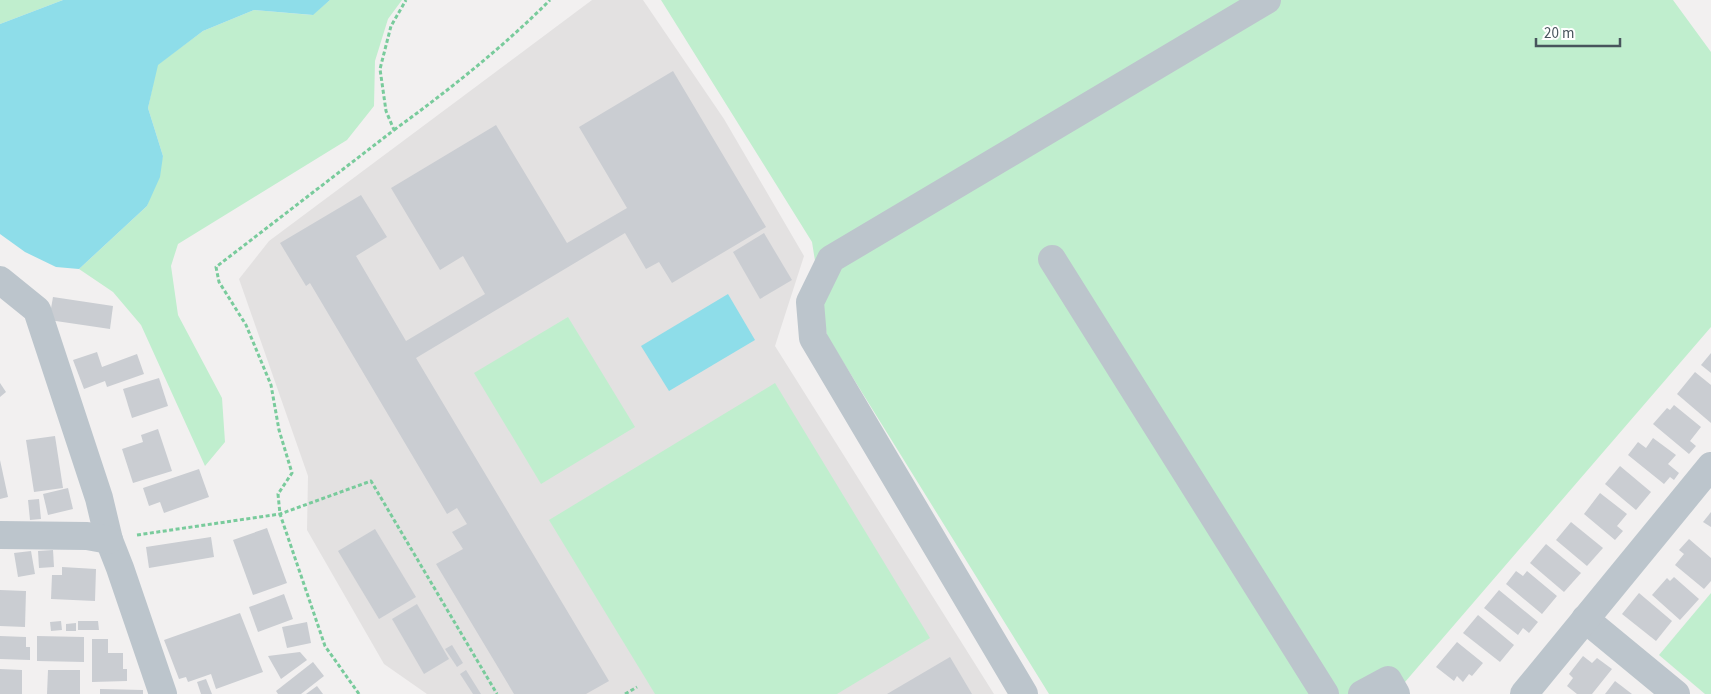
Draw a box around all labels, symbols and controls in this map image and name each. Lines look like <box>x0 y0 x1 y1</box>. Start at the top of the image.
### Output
scale bar <box>1536 15 1620 47</box>
text: 20 m <box>1544 23 1574 44</box>

